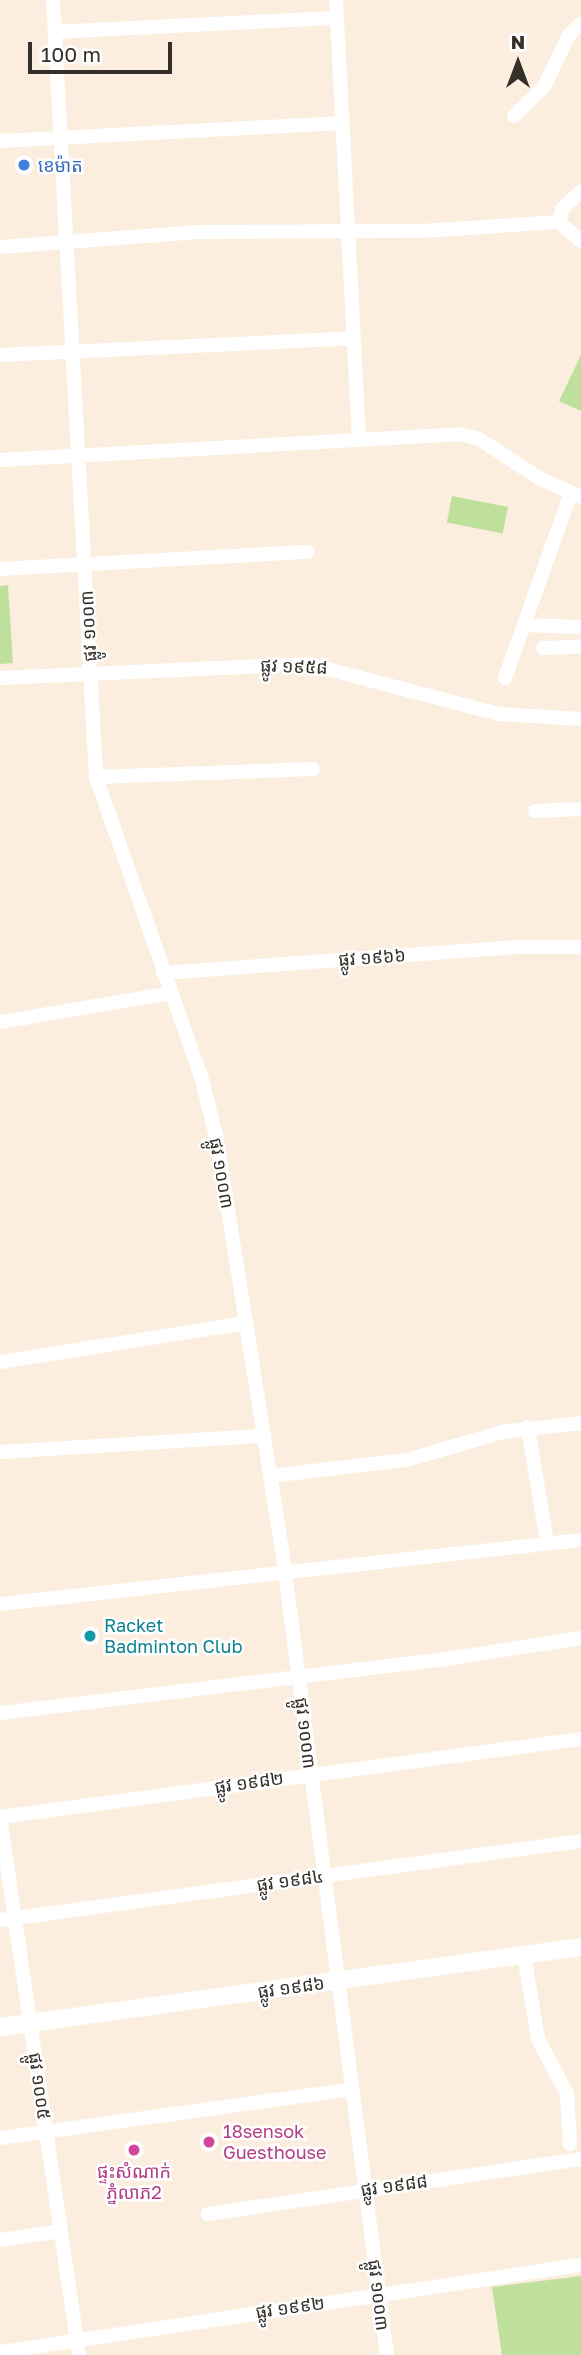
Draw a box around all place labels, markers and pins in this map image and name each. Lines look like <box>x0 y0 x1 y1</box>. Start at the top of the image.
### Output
place label: ខេម៉ាត <box>38 154 83 176</box>
marker: ខេម៉ាត <box>16 157 32 173</box>
place label: Racket Badminton Club <box>104 1615 242 1658</box>
marker: Racket Badminton Club <box>82 1628 98 1644</box>
place label: 18sensok Guesthouse <box>223 2121 326 2164</box>
marker: 18sensok Guesthouse <box>201 2134 217 2150</box>
marker: ផ្ទះសំណាក់ ភ្នំលាភ2 <box>126 2142 142 2158</box>
place label: ផ្ទះសំណាក់ ភ្នំលាភ2 <box>97 2161 171 2204</box>

